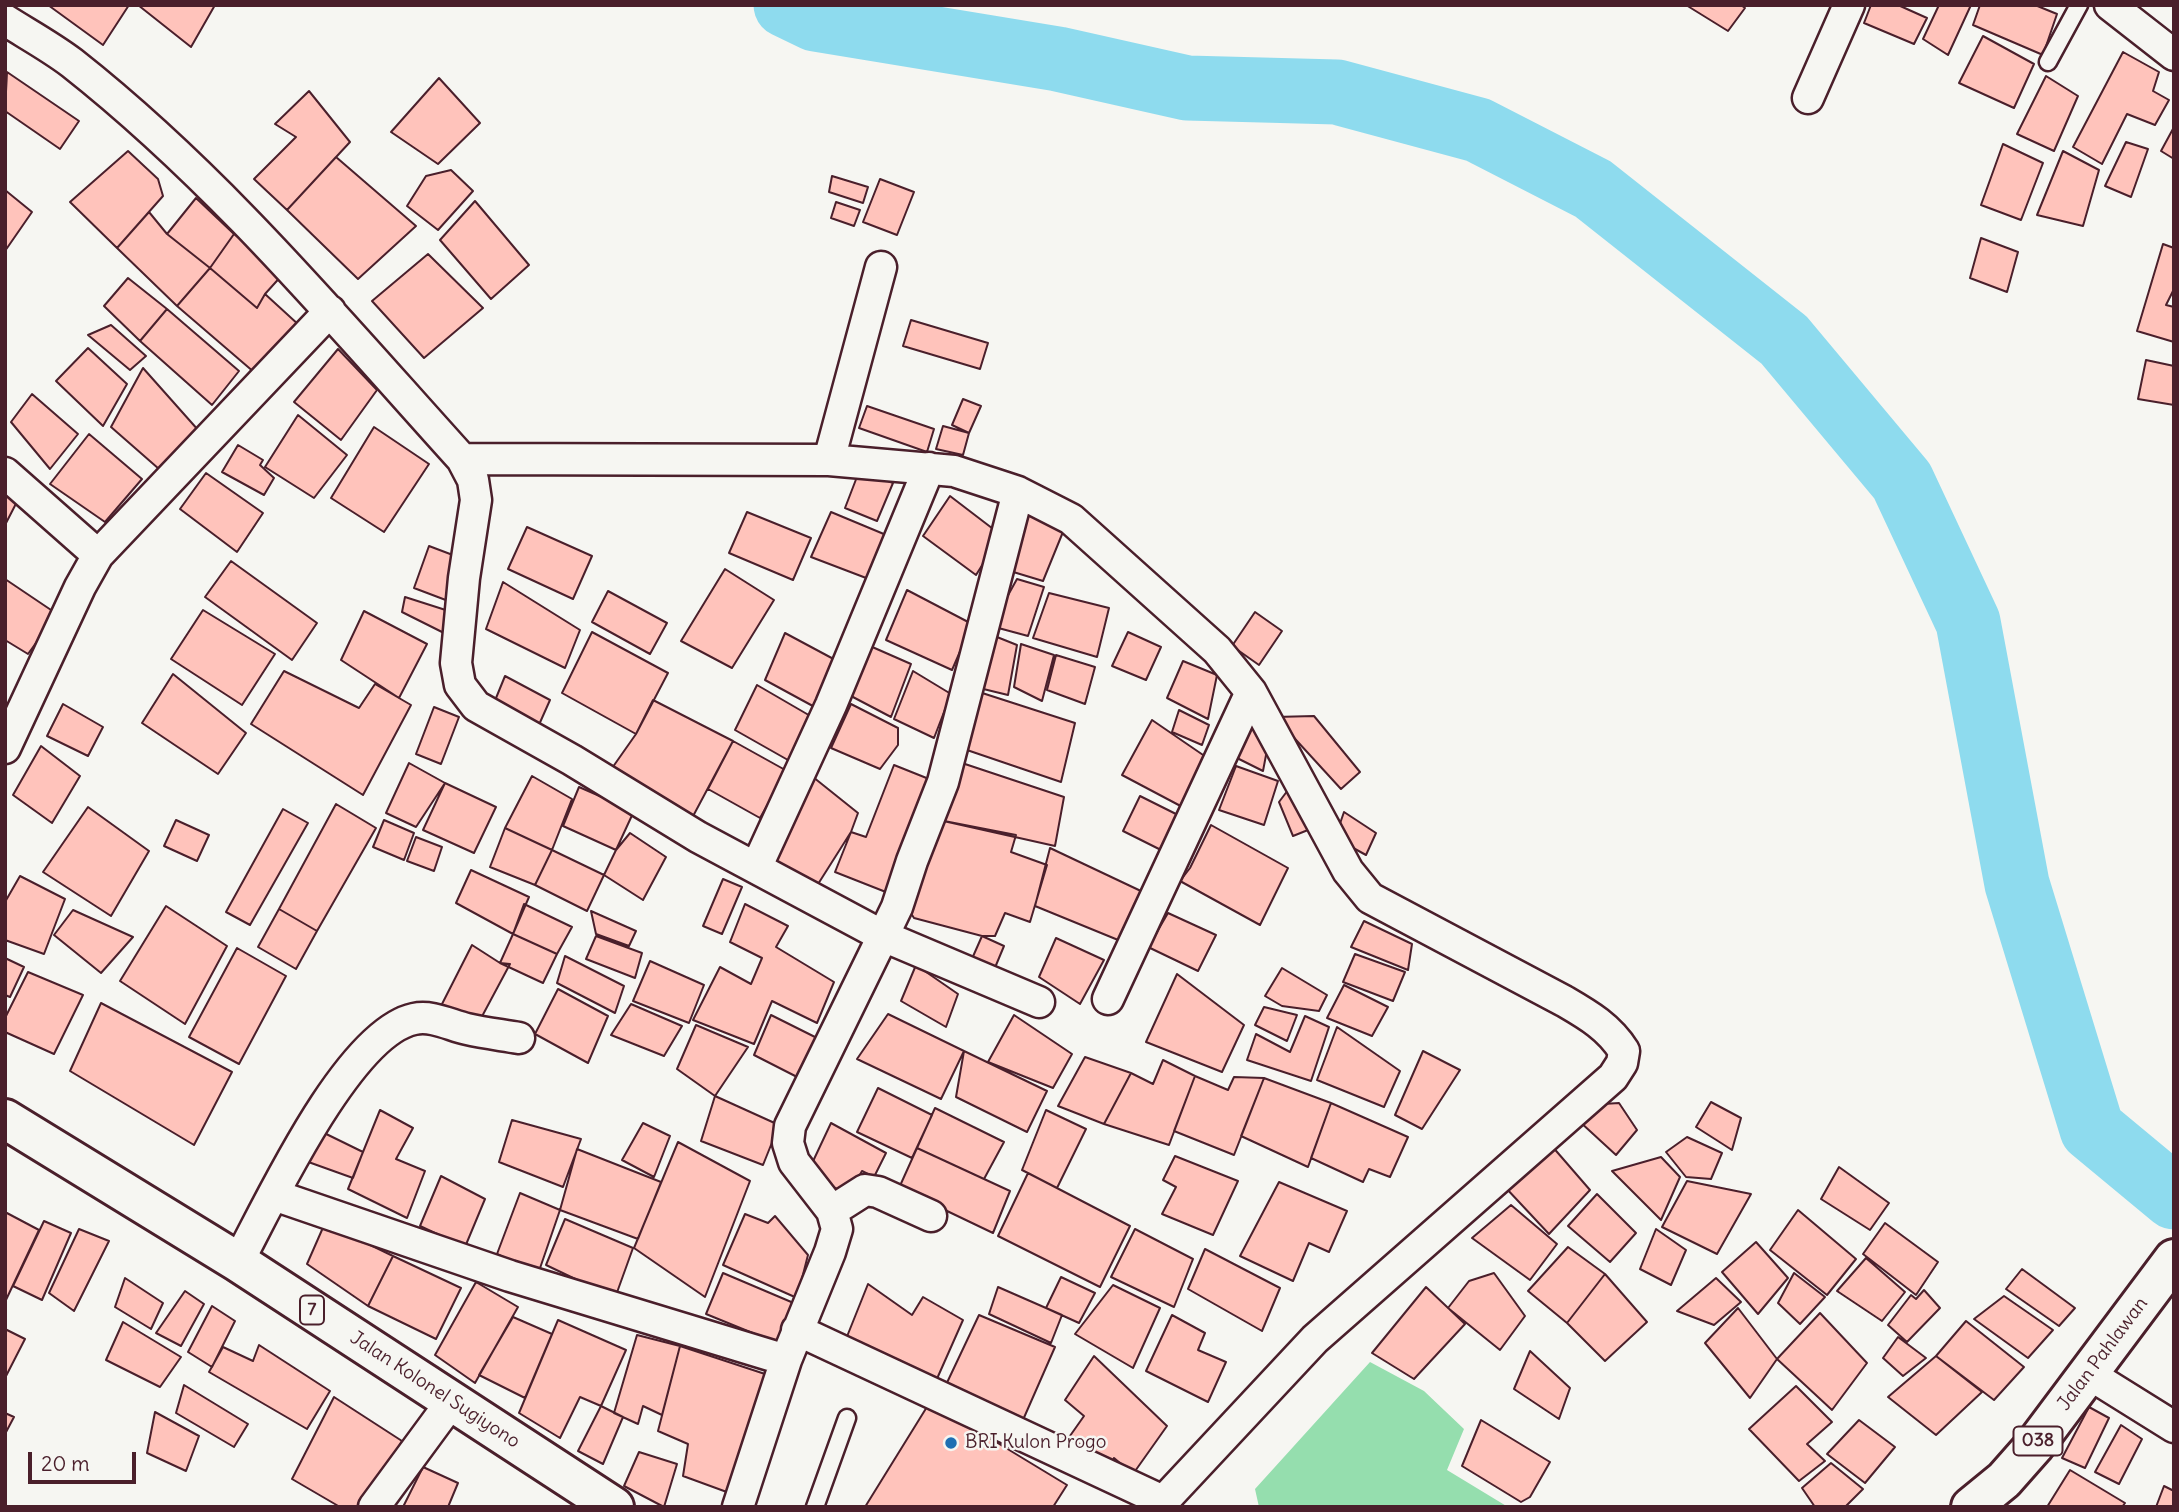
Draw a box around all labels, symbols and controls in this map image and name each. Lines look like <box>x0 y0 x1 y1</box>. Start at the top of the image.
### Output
street label: Jalan Pahlawan <box>2053 1293 2153 1415</box>
road number: 7 <box>300 1296 324 1324</box>
street label: Jalan Kolonel Sugiyono <box>346 1327 524 1453</box>
road number: 038 <box>2014 1426 2062 1456</box>
place label: BRI Kulon Progo <box>965 1432 1106 1454</box>
marker: BRI Kulon Progo <box>943 1435 959 1451</box>
scale bar <box>32 1438 140 1482</box>
text: 20 m <box>41 1450 90 1477</box>

